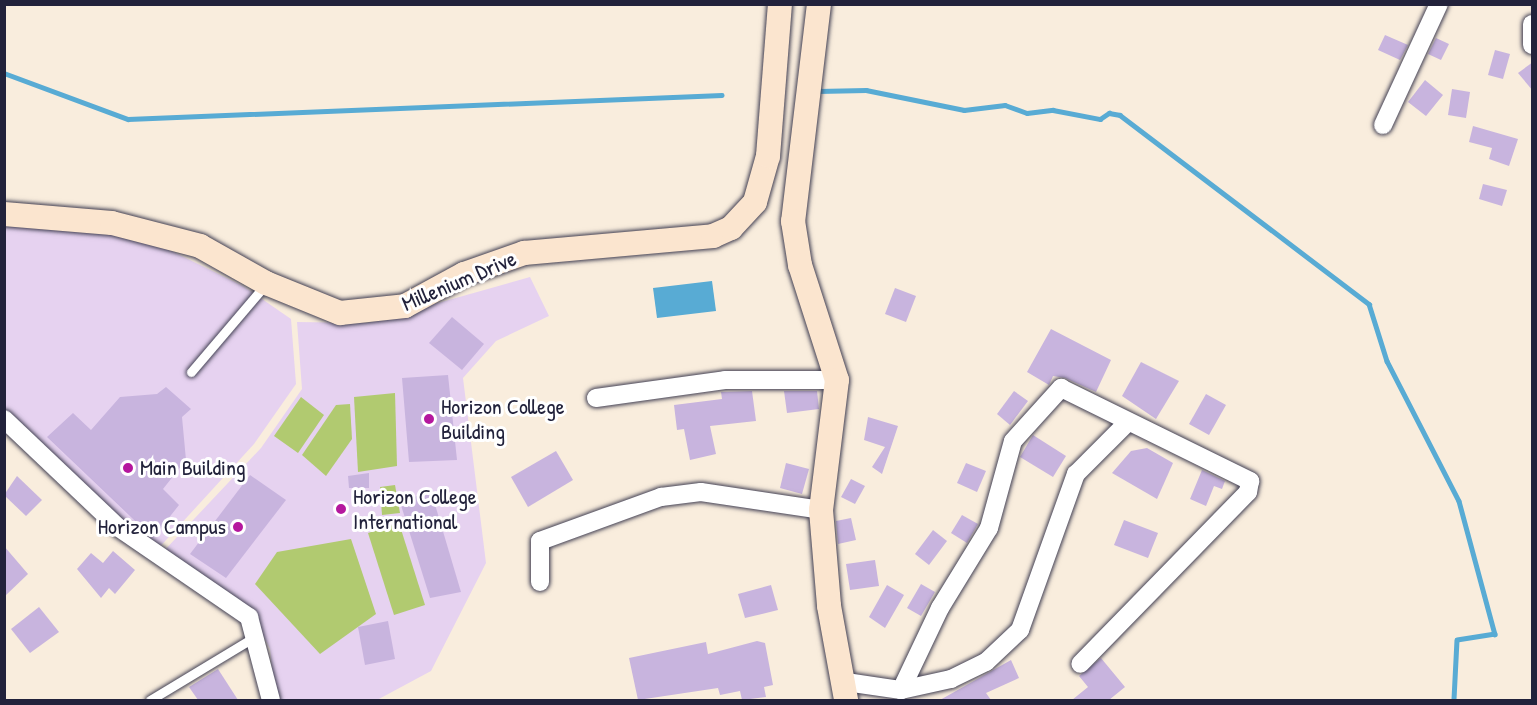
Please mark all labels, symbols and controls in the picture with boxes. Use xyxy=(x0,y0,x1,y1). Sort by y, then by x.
street label: Millenium Drive xyxy=(398,245,520,317)
place label: Horizon College Building xyxy=(441,393,565,445)
marker: Horizon College Building xyxy=(422,412,436,426)
place label: Main Building xyxy=(140,455,246,481)
marker: Main Building xyxy=(121,461,135,475)
place label: Horizon College International xyxy=(353,483,477,534)
marker: Horizon College International xyxy=(334,502,348,516)
place label: Horizon Campus xyxy=(98,514,226,540)
marker: Horizon Campus xyxy=(231,520,245,534)

